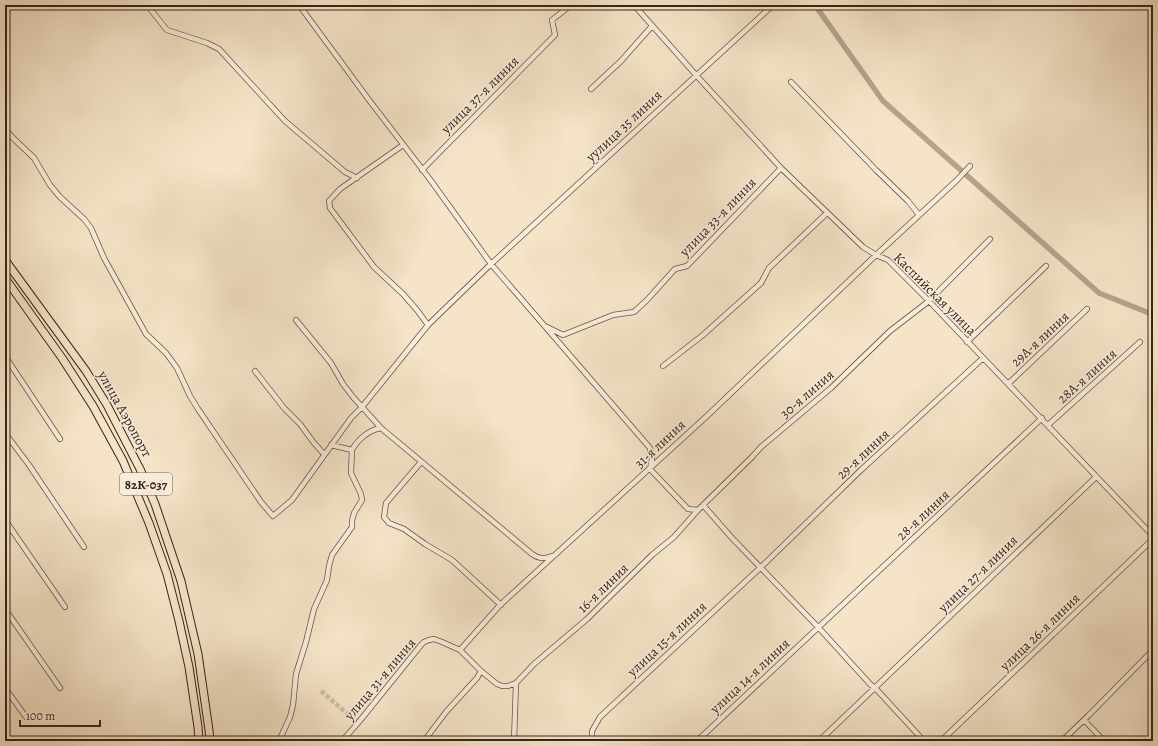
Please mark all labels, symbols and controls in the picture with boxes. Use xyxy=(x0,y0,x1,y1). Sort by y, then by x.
street label: улица 37-я линия xyxy=(436,52,523,139)
street label: уулица 35 линия xyxy=(581,86,666,167)
street label: улица 33-я линия xyxy=(675,173,761,261)
street label: Каспийская улица xyxy=(889,248,981,340)
street label: 29А-я линия xyxy=(1007,307,1073,371)
street label: 28А-я линия xyxy=(1053,344,1121,408)
street label: 30-я линия xyxy=(776,365,838,423)
street label: улица Аэропорт xyxy=(93,366,157,461)
street label: 31-я линия xyxy=(630,415,690,473)
street label: 29-я линия xyxy=(832,424,894,483)
road number: 82К-037 xyxy=(120,473,172,495)
street label: 28-я линия xyxy=(892,485,954,545)
street label: улица 27-я линия xyxy=(933,531,1022,618)
street label: 16-я линия xyxy=(573,559,633,617)
street label: улица 26-я линия xyxy=(995,589,1084,676)
street label: улица 15-я линия xyxy=(622,597,711,681)
street label: улица 31-я линия xyxy=(339,634,420,725)
street label: улица 14-я линия xyxy=(705,634,794,719)
scale bar xyxy=(20,702,100,728)
text: 100 m xyxy=(26,708,55,724)

